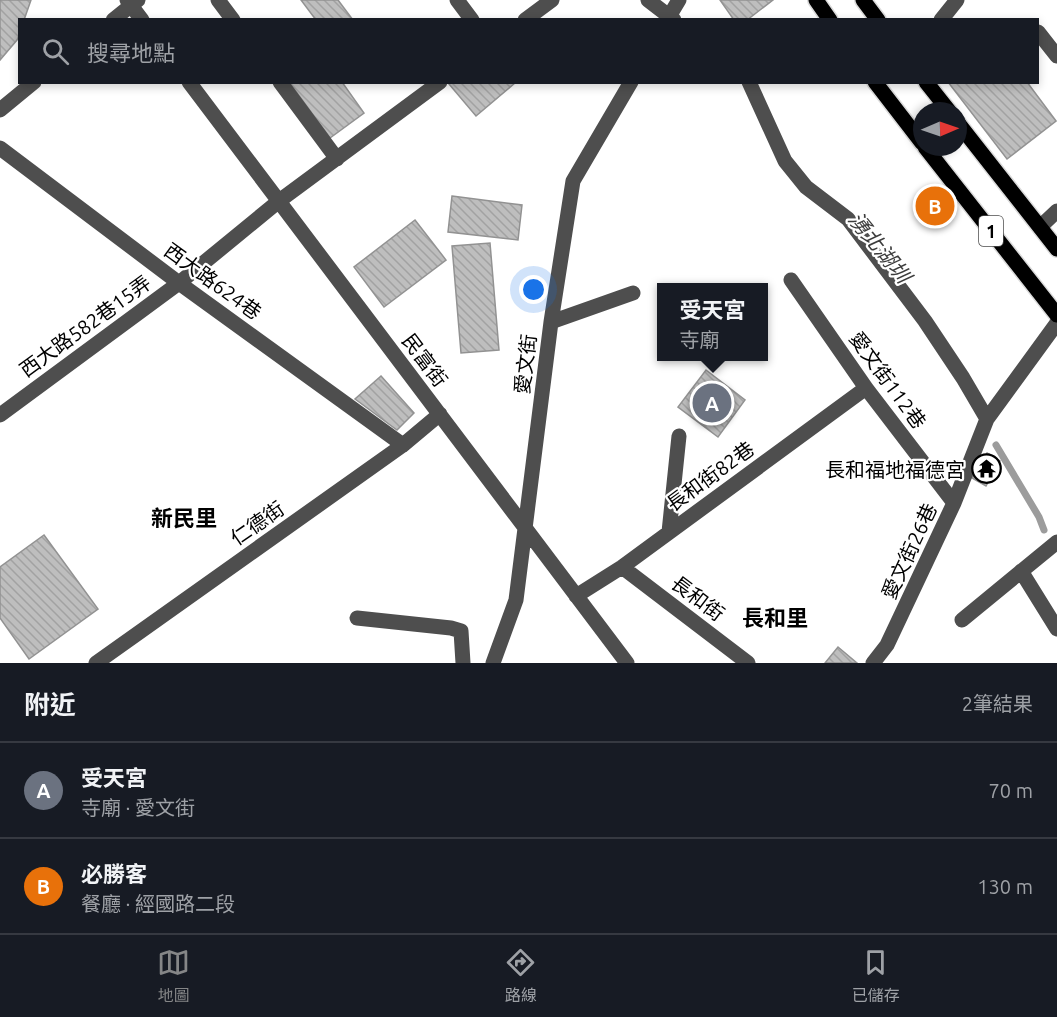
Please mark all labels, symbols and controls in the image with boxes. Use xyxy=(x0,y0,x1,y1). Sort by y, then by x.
search box xyxy=(18,18,1039,84)
icon: search xyxy=(39,35,72,68)
text: 搜尋地點 xyxy=(87,40,175,65)
north arrow xyxy=(913,102,967,156)
pin: B xyxy=(916,184,954,228)
water label: 湧北湖圳 xyxy=(844,207,918,290)
road number: 1 xyxy=(979,216,1003,246)
street label: 西大路624巷 xyxy=(160,238,266,324)
street label: 西大路582巷15弄 xyxy=(15,271,155,381)
your location xyxy=(519,275,548,304)
popup xyxy=(657,283,768,361)
text: 受天宮 xyxy=(679,297,746,322)
street label: 愛文街112巷 xyxy=(845,327,931,433)
text: 寺廟 xyxy=(679,328,719,351)
street label: 民富街 xyxy=(398,329,452,391)
street label: 愛文街 xyxy=(510,333,540,395)
pin: A xyxy=(692,380,732,426)
street label: 長和街82巷 xyxy=(662,437,758,515)
temple icon: 長和福地福德宮 xyxy=(970,453,1002,485)
place label: 長和福地福德宮 xyxy=(825,458,965,481)
street label: 仁德街 xyxy=(226,496,288,550)
street label: 愛文街26巷 xyxy=(877,500,941,602)
district label: 新民里 xyxy=(151,505,217,530)
street label: 長和街 xyxy=(667,571,729,625)
district label: 長和里 xyxy=(742,605,808,630)
text: 附近 xyxy=(24,690,76,719)
text: 2筆結果 xyxy=(962,692,1033,715)
text: 受天宮 xyxy=(81,765,147,790)
text: A xyxy=(36,779,51,802)
text: 70 m xyxy=(989,779,1033,802)
text: 寺廟 · 愛文街 xyxy=(81,796,195,819)
text: 必勝客 xyxy=(81,861,147,886)
text: B xyxy=(37,875,50,898)
text: 130 m xyxy=(977,875,1033,898)
text: 餐廳 · 經國路二段 xyxy=(81,892,235,915)
tab: 地圖 xyxy=(157,946,190,1006)
tab: 路線 xyxy=(504,946,537,1006)
tab: 已儲存 xyxy=(852,946,900,1006)

